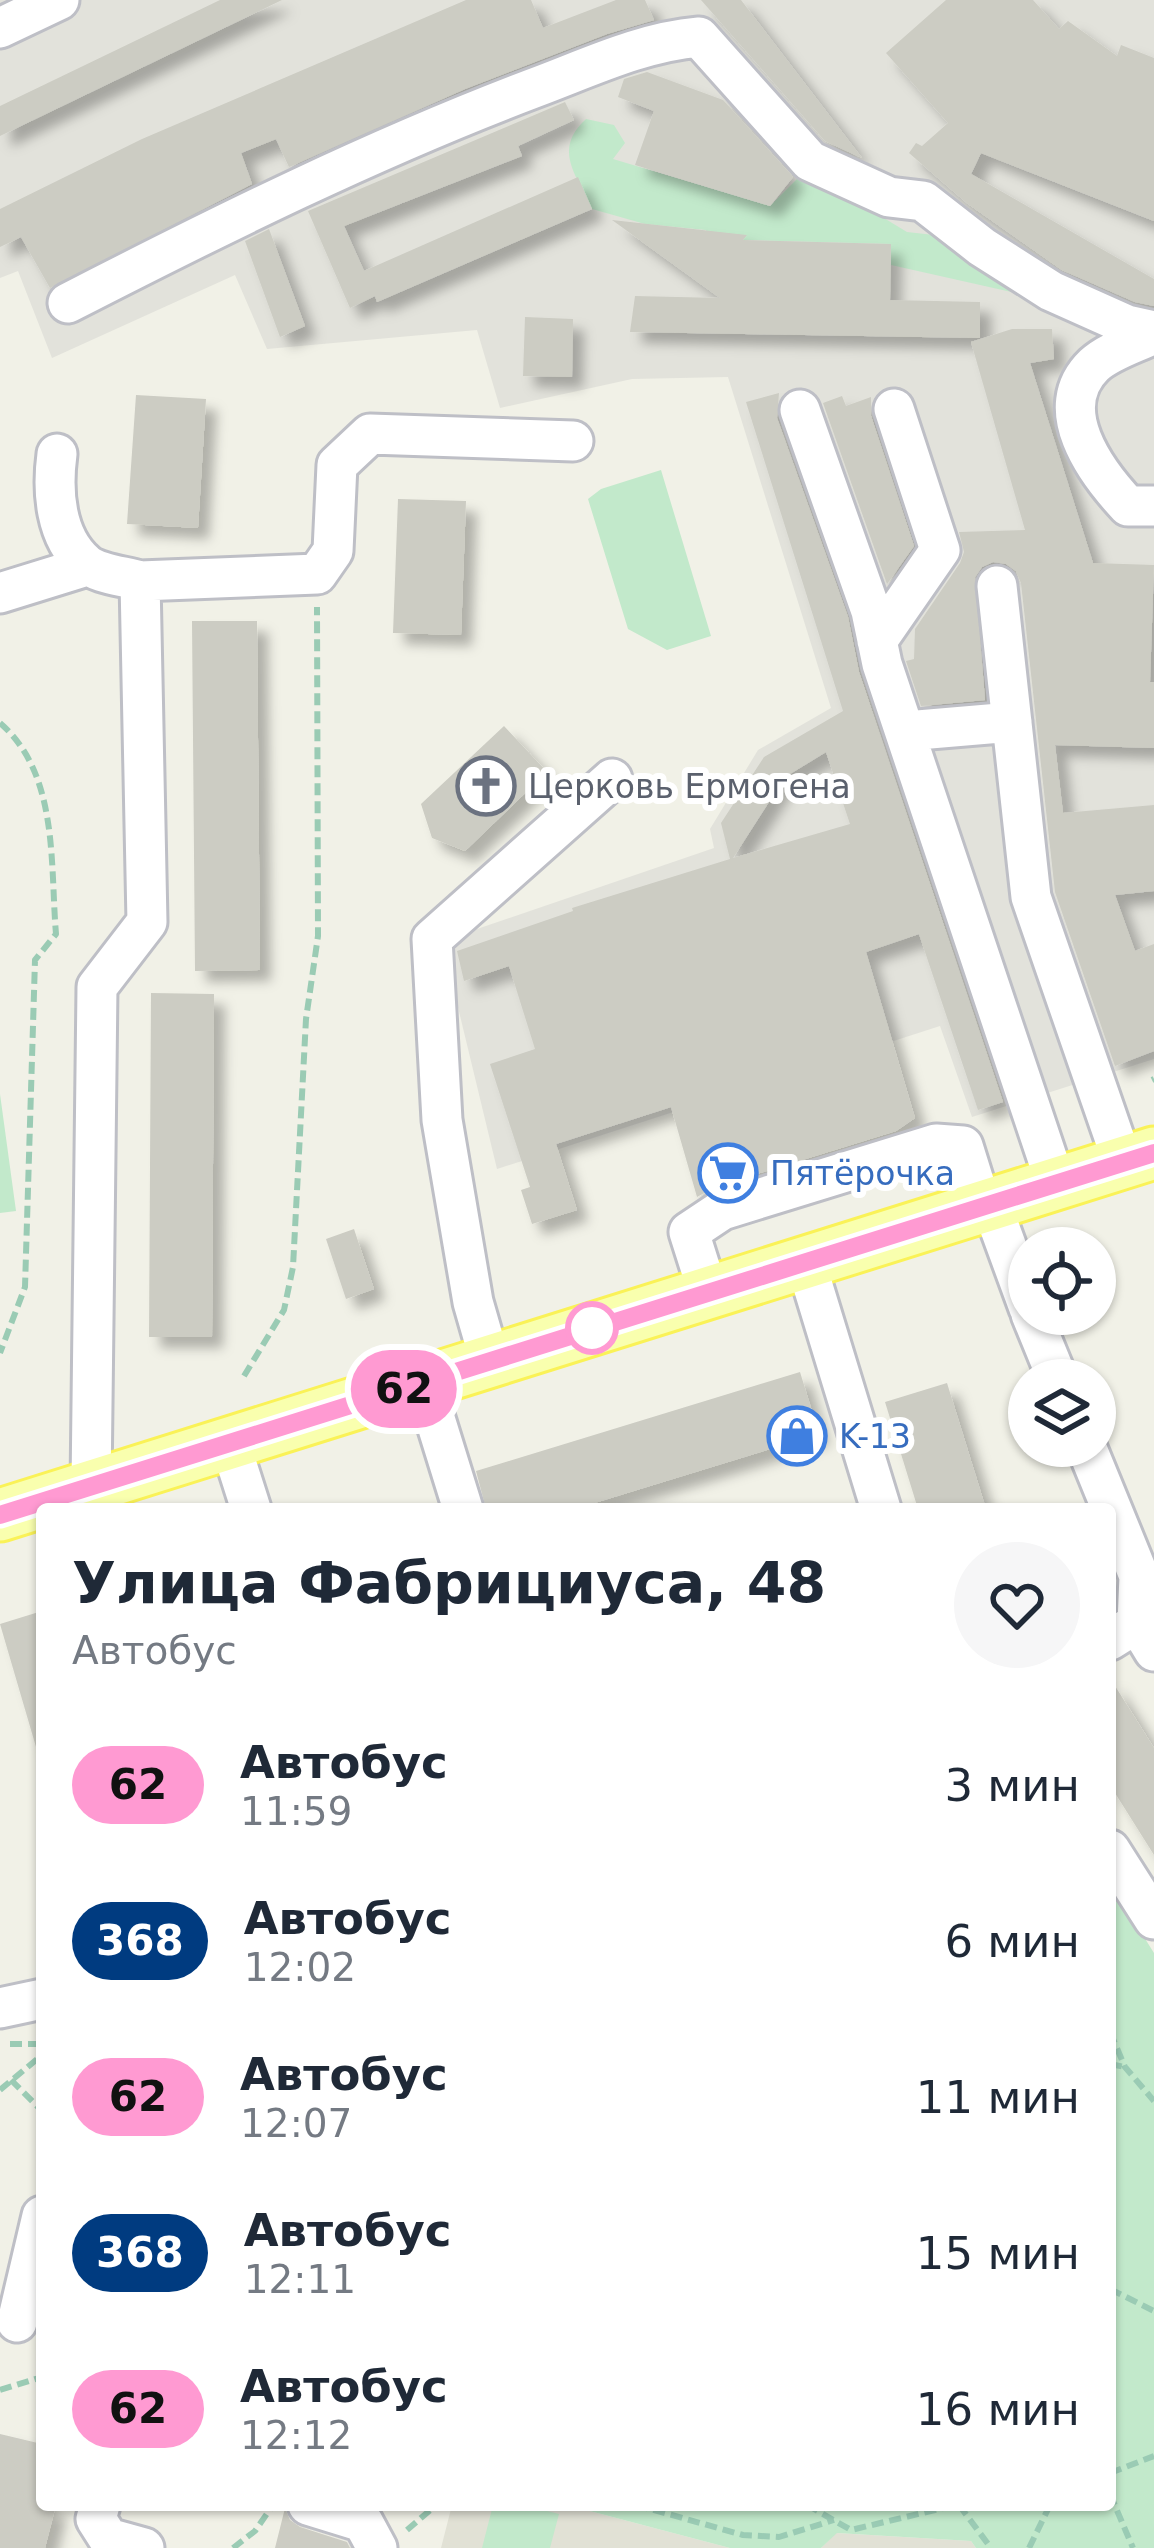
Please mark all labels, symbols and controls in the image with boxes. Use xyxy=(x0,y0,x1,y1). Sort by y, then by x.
church icon: Церковь Ермогена xyxy=(455,755,517,817)
place label: Церковь Ермогена xyxy=(528,767,851,806)
supermarket icon: Пятёрочка xyxy=(697,1142,759,1204)
place label: Пятёрочка xyxy=(770,1154,955,1193)
map controls xyxy=(1008,1227,1116,1467)
button: locate xyxy=(1008,1227,1116,1335)
unlabelled marker xyxy=(567,1303,617,1353)
line badge: 62 xyxy=(350,1350,458,1428)
button: layers xyxy=(1008,1359,1116,1467)
text: 62 xyxy=(375,1364,433,1413)
shop icon: K-13 xyxy=(766,1405,828,1467)
place label: K-13 xyxy=(839,1417,911,1456)
button: heart xyxy=(954,1542,1080,1668)
text: Улица Фабрициуса, 48 xyxy=(72,1550,826,1616)
text: Автобус xyxy=(72,1628,237,1673)
text: Автобус xyxy=(240,1736,448,1789)
text: 3 мин xyxy=(944,1759,1080,1812)
text: 62 xyxy=(109,1760,167,1809)
text: 11:59 xyxy=(240,1789,352,1834)
text: Автобус xyxy=(244,1892,451,1945)
text: 6 мин xyxy=(944,1915,1080,1968)
text: 368 xyxy=(96,1916,184,1965)
text: 12:02 xyxy=(244,1945,356,1990)
text: Автобус xyxy=(240,2048,448,2101)
text: 11 мин xyxy=(916,2071,1080,2124)
text: 62 xyxy=(109,2072,167,2121)
text: 12:07 xyxy=(240,2101,352,2146)
text: Автобус xyxy=(244,2204,451,2257)
text: 15 мин xyxy=(916,2227,1080,2280)
text: 368 xyxy=(96,2228,184,2277)
text: 12:11 xyxy=(244,2257,356,2302)
text: Автобус xyxy=(240,2360,448,2413)
text: 16 мин xyxy=(916,2383,1080,2436)
text: 62 xyxy=(109,2384,167,2433)
text: 12:12 xyxy=(240,2413,352,2458)

